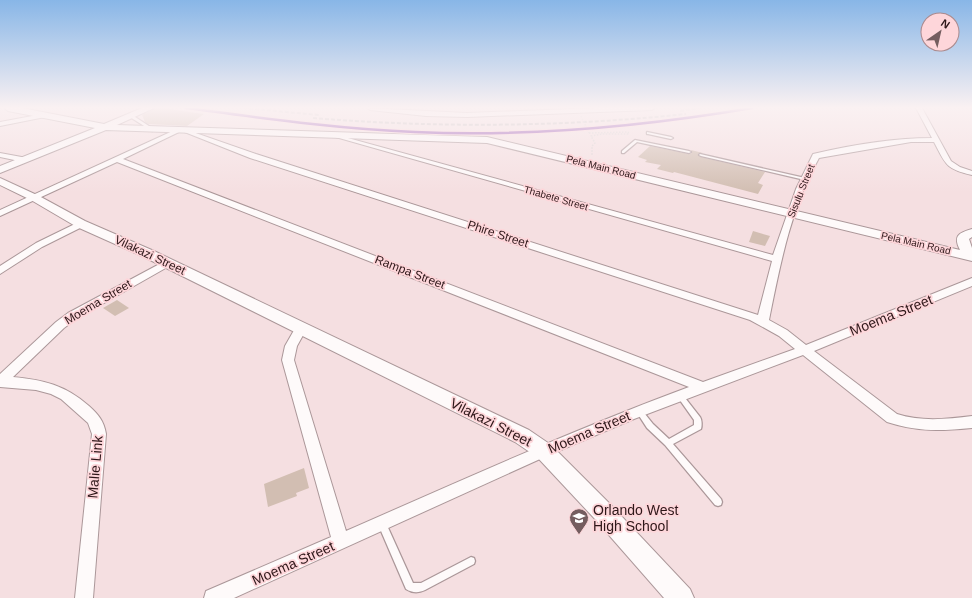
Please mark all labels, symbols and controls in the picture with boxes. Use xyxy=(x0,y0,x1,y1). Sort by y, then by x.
north arrow xyxy=(920,12,960,52)
text: N xyxy=(939,17,952,31)
street label: Pela Main Road xyxy=(565,153,637,181)
street label: Sisulu Street xyxy=(785,162,817,219)
street label: Thabete Street xyxy=(523,184,590,212)
street label: Phire Street xyxy=(466,218,531,251)
street label: Pela Main Road xyxy=(880,230,952,256)
street label: Vilakazi Street xyxy=(112,232,188,278)
street label: Rampa Street xyxy=(373,252,448,292)
street label: Moema Street xyxy=(62,276,134,327)
street label: Moema Street xyxy=(847,291,935,339)
street label: Vilakazi Street xyxy=(448,395,534,449)
street label: Moema Street xyxy=(545,407,633,457)
street label: Malie Link xyxy=(84,434,106,499)
place label: Orlando West High School xyxy=(593,502,678,534)
school or university icon: Orlando West High School xyxy=(568,507,590,535)
street label: Moema Street xyxy=(250,538,337,588)

